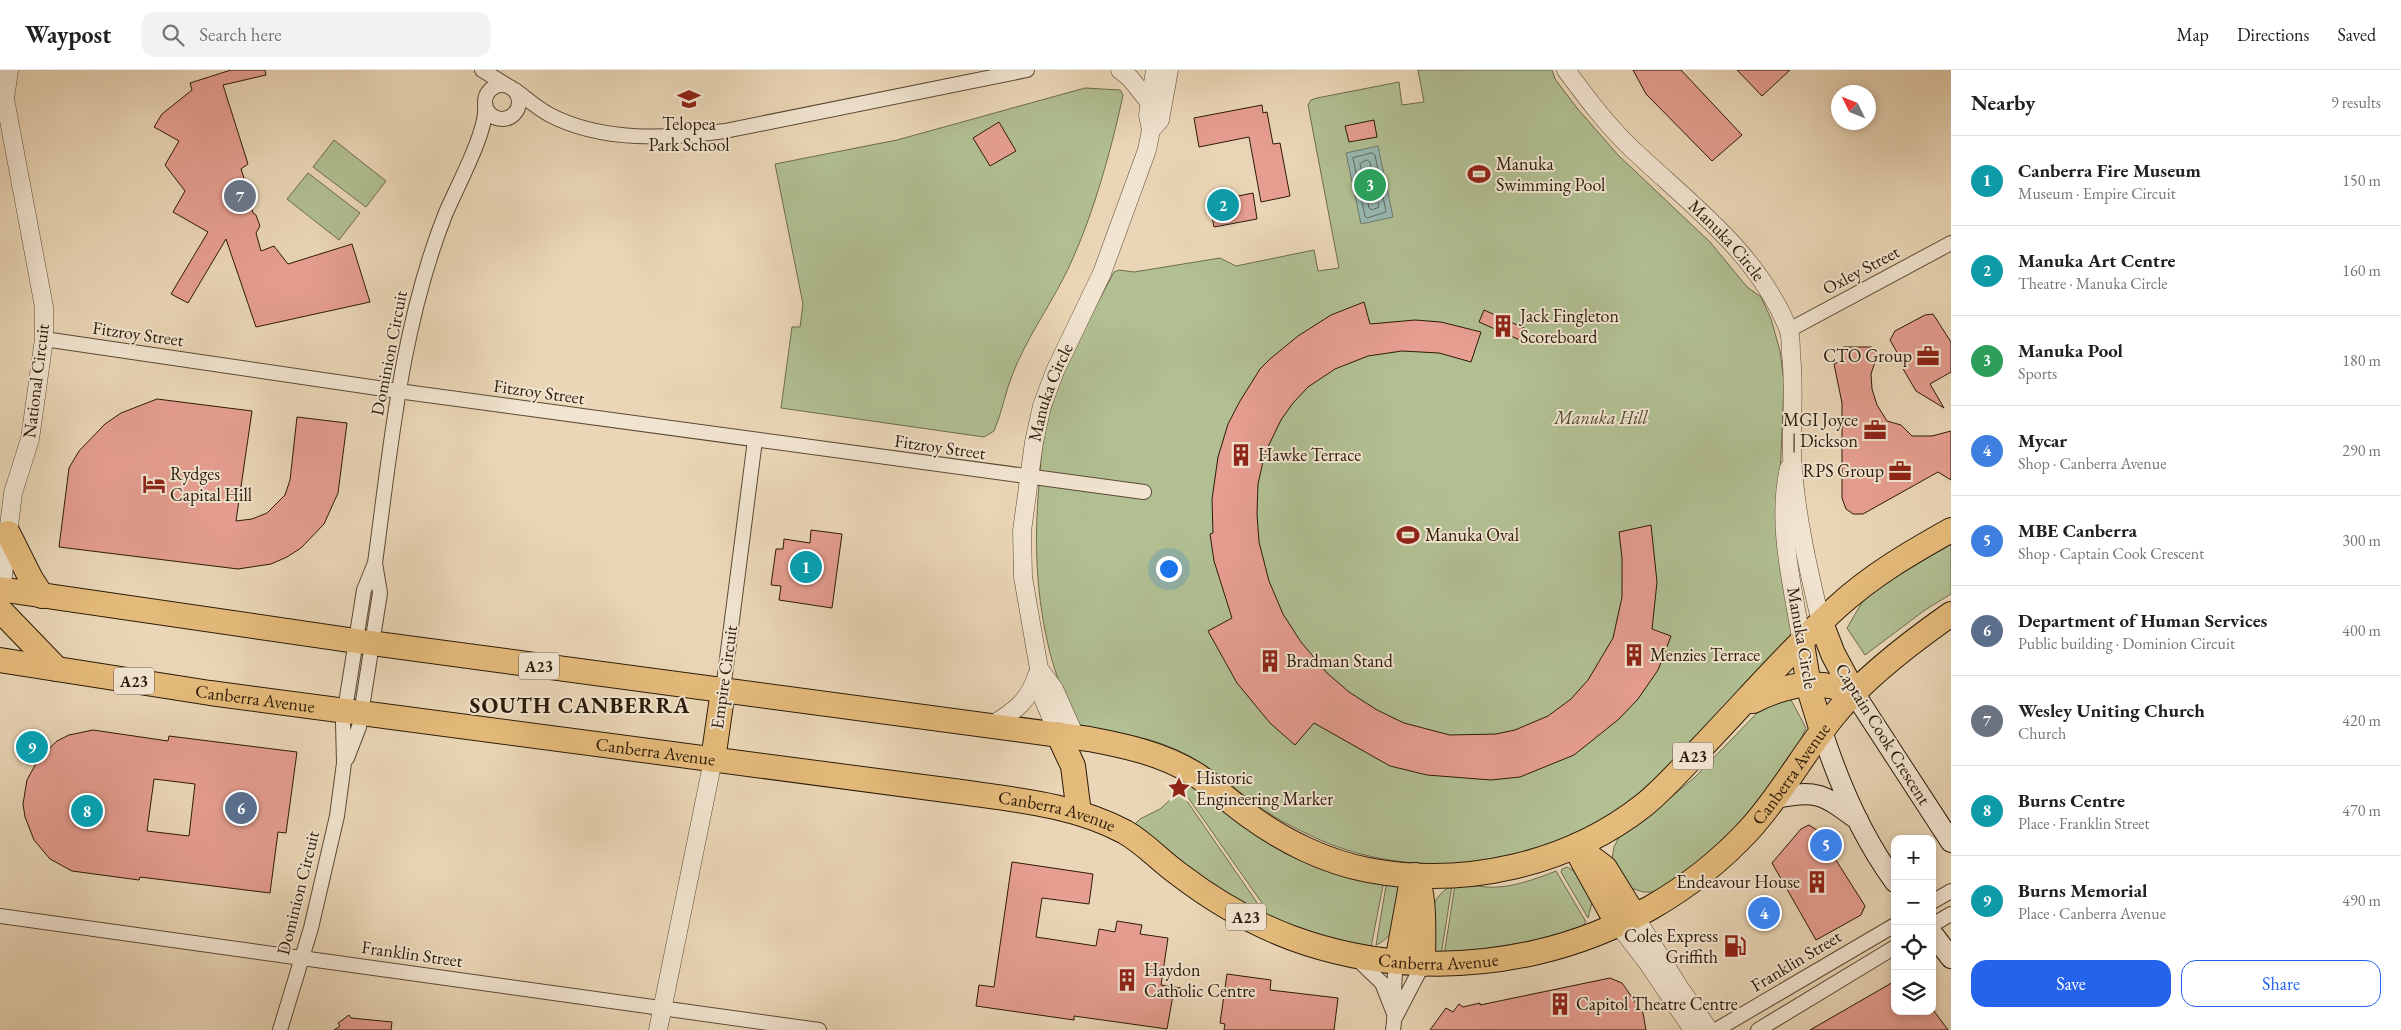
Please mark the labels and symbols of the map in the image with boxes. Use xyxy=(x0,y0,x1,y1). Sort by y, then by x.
north arrow xyxy=(1831,85,1876,130)
school or university icon: Telopea Park School xyxy=(676,86,702,112)
place label: Telopea Park School xyxy=(648,112,730,156)
place label: Manuka Swimming Pool xyxy=(1496,152,1605,196)
sports icon: Manuka Swimming Pool xyxy=(1466,161,1492,187)
pin: 3 xyxy=(1354,166,1386,204)
pin: 7 xyxy=(224,177,256,215)
pin: 2 xyxy=(1207,186,1239,224)
street label: Manuka Circle xyxy=(1684,194,1771,285)
street label: Oxley Street xyxy=(1818,240,1903,299)
street label: Dominion Circuit xyxy=(365,288,412,417)
place label: Jack Fingleton Scoreboard xyxy=(1518,304,1620,348)
building icon: Jack Fingleton Scoreboard xyxy=(1490,313,1516,339)
street label: Fitzroy Street xyxy=(91,316,185,351)
street label: National Circuit xyxy=(17,322,54,439)
street label: Manuka Circle xyxy=(1022,339,1078,444)
office icon: CTO Group xyxy=(1915,343,1941,369)
place label: CTO Group xyxy=(1823,344,1912,367)
street label: Fitzroy Street xyxy=(492,374,586,409)
park label: Manuka Hill xyxy=(1553,406,1649,429)
place label: MGI Joyce | Dickson xyxy=(1783,408,1858,453)
office icon: MGI Joyce | Dickson xyxy=(1862,417,1888,443)
street label: Fitzroy Street xyxy=(893,429,987,464)
building icon: Hawke Terrace xyxy=(1228,442,1254,468)
place label: Hawke Terrace xyxy=(1258,443,1361,466)
office icon: RPS Group xyxy=(1887,458,1913,484)
place label: RPS Group xyxy=(1802,459,1884,482)
place label: Rydges Capital Hill xyxy=(170,462,252,506)
hotel icon: Rydges Capital Hill xyxy=(141,471,167,497)
sports icon: Manuka Oval xyxy=(1395,522,1421,548)
place label: Manuka Oval xyxy=(1425,523,1519,546)
pin: 1 xyxy=(790,548,822,586)
your location xyxy=(1156,556,1182,582)
street label: Manuka Circle xyxy=(1782,585,1823,691)
street label: Empire Circuit xyxy=(705,623,742,730)
building icon: Menzies Terrace xyxy=(1621,642,1647,668)
place label: Menzies Terrace xyxy=(1650,643,1760,666)
building icon: Bradman Stand xyxy=(1257,648,1283,674)
place label: Bradman Stand xyxy=(1286,649,1394,672)
road number: A23 xyxy=(519,652,559,680)
street label: Captain Cook Crescent xyxy=(1831,659,1936,809)
road number: A23 xyxy=(114,668,154,694)
street label: Canberra Avenue xyxy=(194,679,316,718)
district label: SOUTH CANBERRA xyxy=(470,691,690,720)
street label: Canberra Avenue xyxy=(1746,718,1835,829)
pin: 9 xyxy=(16,728,48,766)
street label: Canberra Avenue xyxy=(594,732,717,771)
road number: A23 xyxy=(1673,742,1713,769)
place label: Historic Engineering Marker xyxy=(1196,766,1333,810)
place icon: Historic Engineering Marker xyxy=(1166,775,1192,801)
street label: Canberra Avenue xyxy=(997,785,1120,837)
pin: 6 xyxy=(225,789,257,827)
pin: 8 xyxy=(71,792,103,830)
pin: 5 xyxy=(1810,826,1842,864)
street label: Dominion Circuit xyxy=(271,828,324,957)
building icon: Endeavour House xyxy=(1804,869,1830,895)
place label: Endeavour House xyxy=(1676,870,1800,893)
pin: 4 xyxy=(1748,894,1780,932)
road number: A23 xyxy=(1226,904,1266,930)
place label: Coles Express Griffith xyxy=(1624,924,1718,968)
street label: Franklin Street xyxy=(1746,924,1846,997)
fuel station icon: Coles Express Griffith xyxy=(1722,933,1748,959)
street label: Franklin Street xyxy=(360,935,464,972)
street label: Canberra Avenue xyxy=(1377,948,1500,975)
place label: Haydon Catholic Centre xyxy=(1144,958,1255,1002)
building icon: Haydon Catholic Centre xyxy=(1114,967,1140,993)
building icon: Capitol Theatre Centre xyxy=(1547,991,1573,1017)
place label: Capitol Theatre Centre xyxy=(1576,992,1738,1015)

